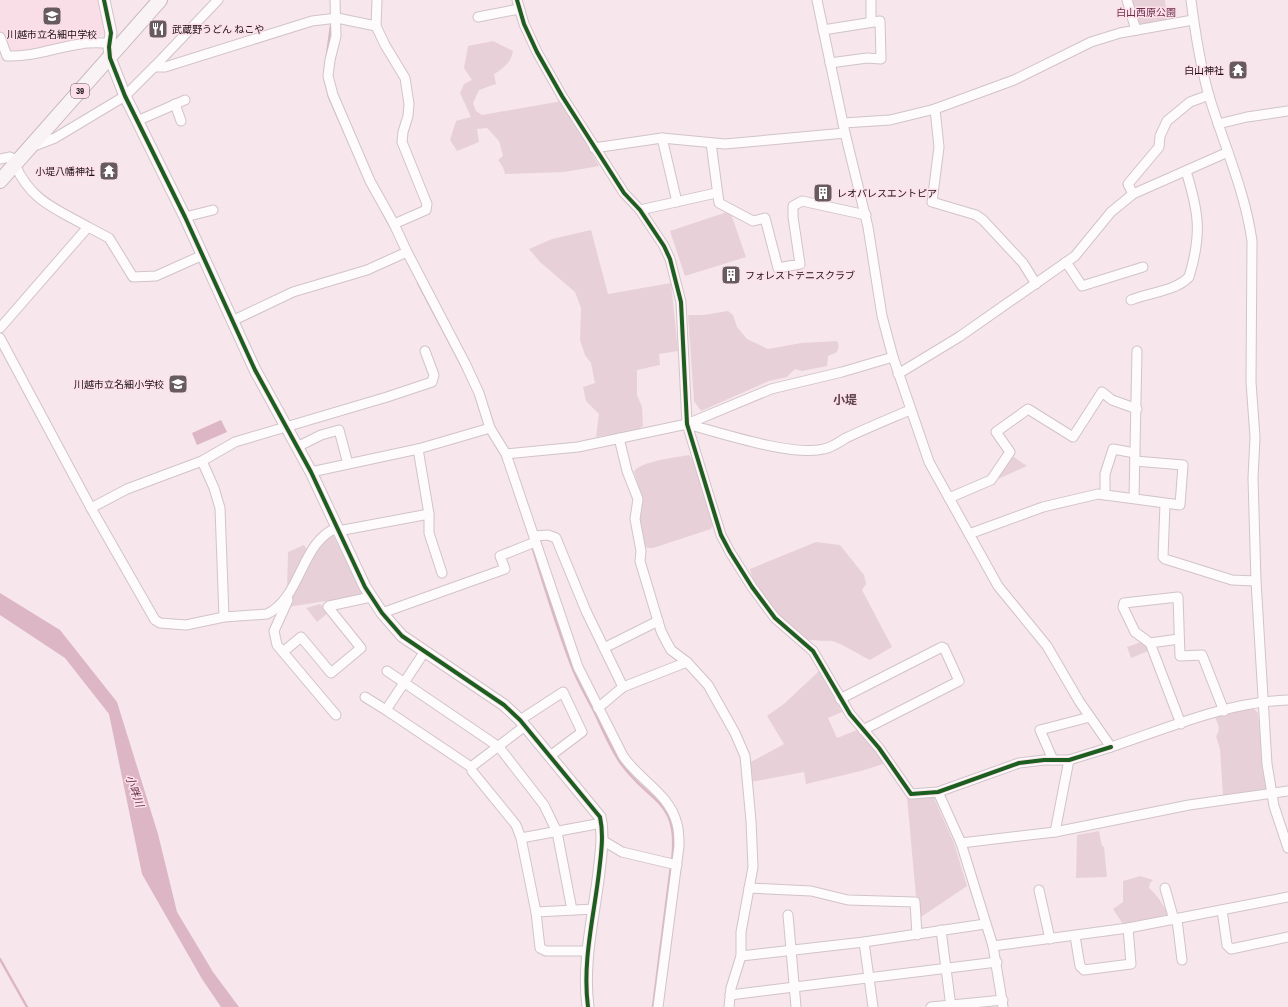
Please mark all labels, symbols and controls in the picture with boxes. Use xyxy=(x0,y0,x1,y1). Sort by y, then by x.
school or university icon: 川越市立名細中学校 xyxy=(41,5,63,27)
park label: 白山西原公園 xyxy=(1116,6,1176,19)
restaurant icon: 武蔵野うどん ねこや xyxy=(147,18,169,40)
place label: 武蔵野うどん ねこや xyxy=(172,23,264,36)
place label: 川越市立名細中学校 xyxy=(7,28,97,41)
temple icon: 白山神社 xyxy=(1227,59,1249,81)
place label: 白山神社 xyxy=(1184,64,1224,77)
road number: 39 xyxy=(71,84,89,98)
temple icon: 小堤八幡神社 xyxy=(98,160,120,182)
place label: 小堤八幡神社 xyxy=(35,165,95,178)
building icon: レオパレスエントピア xyxy=(812,182,834,204)
place label: レオパレスエントピア xyxy=(837,187,937,200)
building icon: フォレストテニスクラブ xyxy=(720,264,742,286)
place label: フォレストテニスクラブ xyxy=(745,269,855,282)
school or university icon: 川越市立名細小学校 xyxy=(167,373,189,395)
place label: 川越市立名細小学校 xyxy=(74,378,164,391)
district label: 小堤 xyxy=(833,392,857,408)
water label: 小畔川 xyxy=(123,773,148,810)

